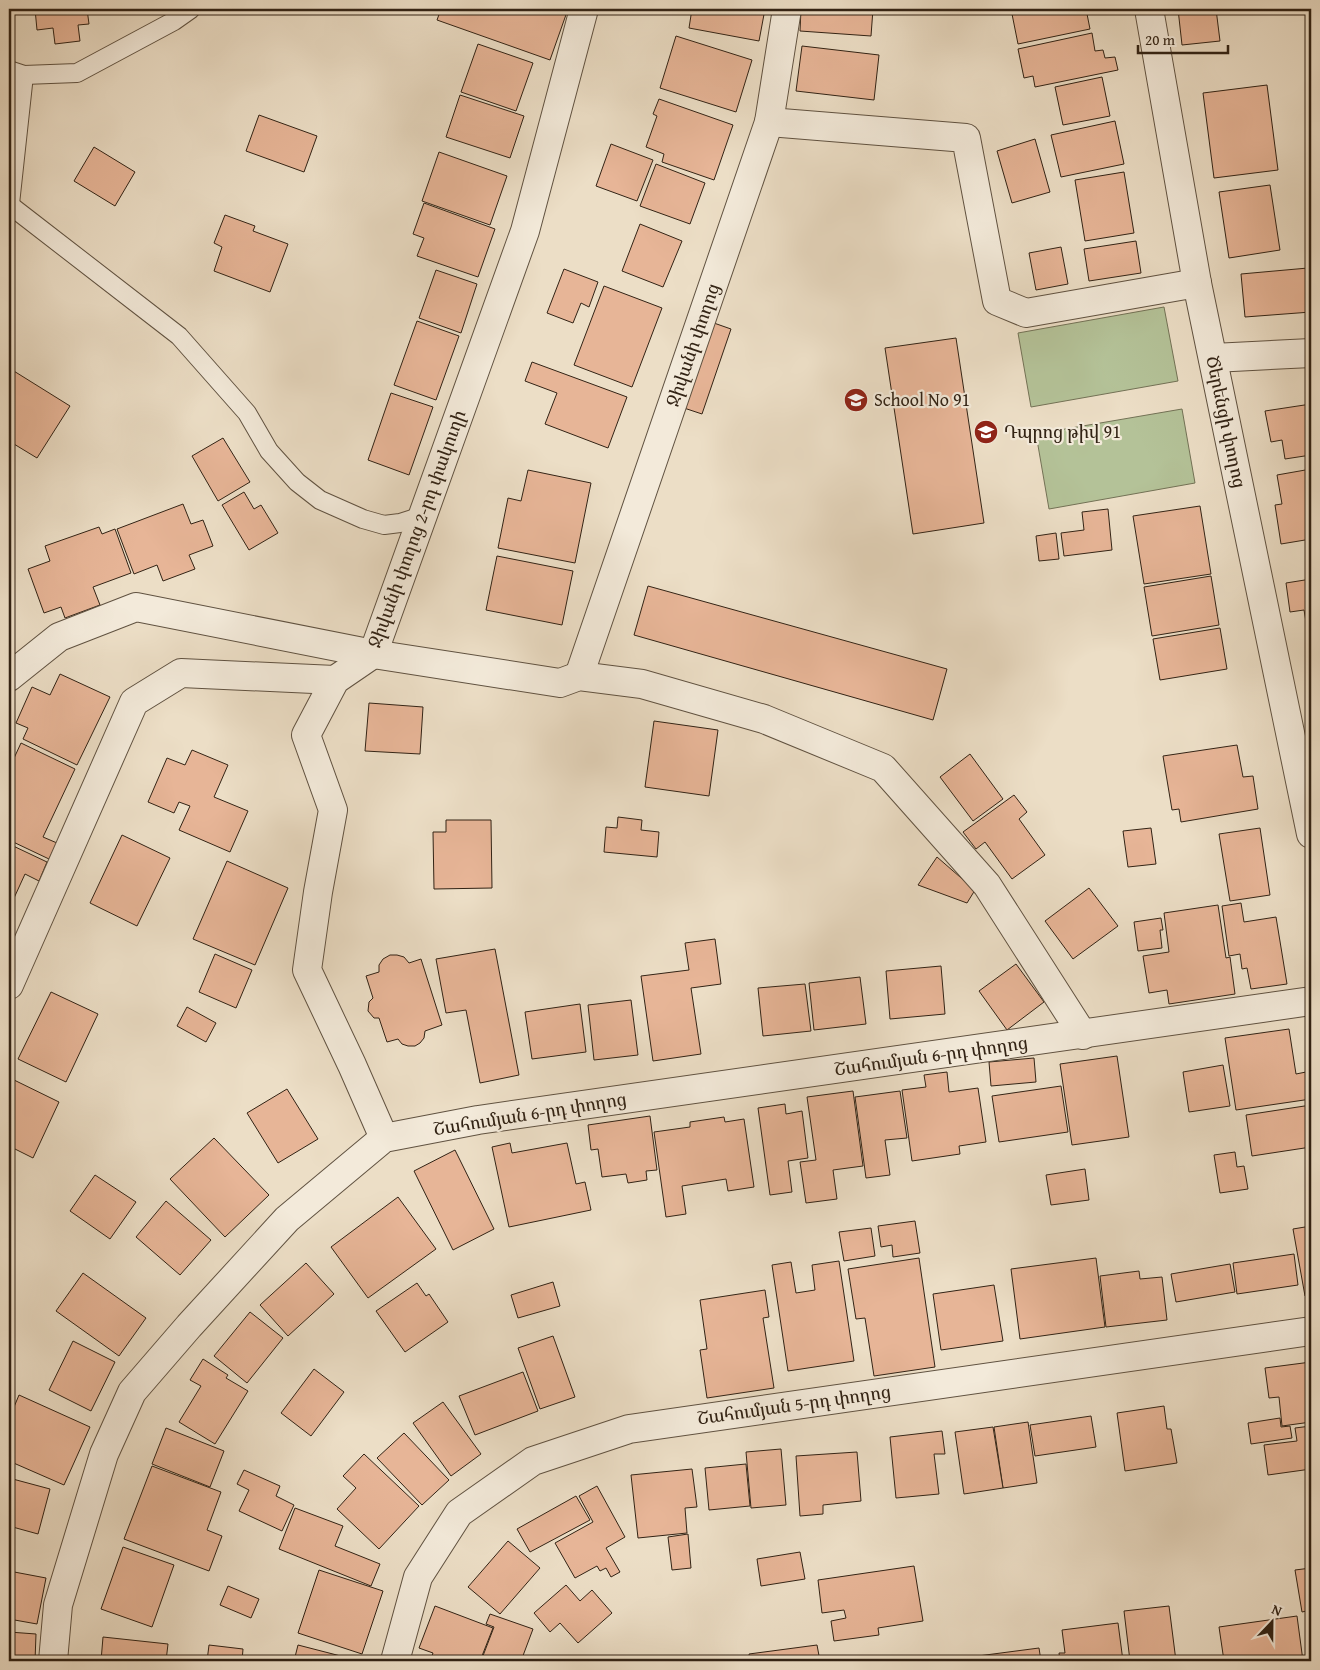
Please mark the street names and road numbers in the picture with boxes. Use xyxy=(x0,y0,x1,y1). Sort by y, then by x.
street label: Ջիվանի փողոց xyxy=(659,279,726,410)
street label: Ծերենցի փողոց xyxy=(1199,353,1254,490)
street label: Ջիվանի փողոց 2-րդ փակուղի xyxy=(361,406,472,652)
street label: Շահումյան 6-րդ փողոց xyxy=(832,1029,1029,1082)
street label: Շահումյան 6-րդ փողոց xyxy=(431,1085,628,1142)
street label: Շահումյան 5-րդ փողոց xyxy=(695,1378,892,1431)

